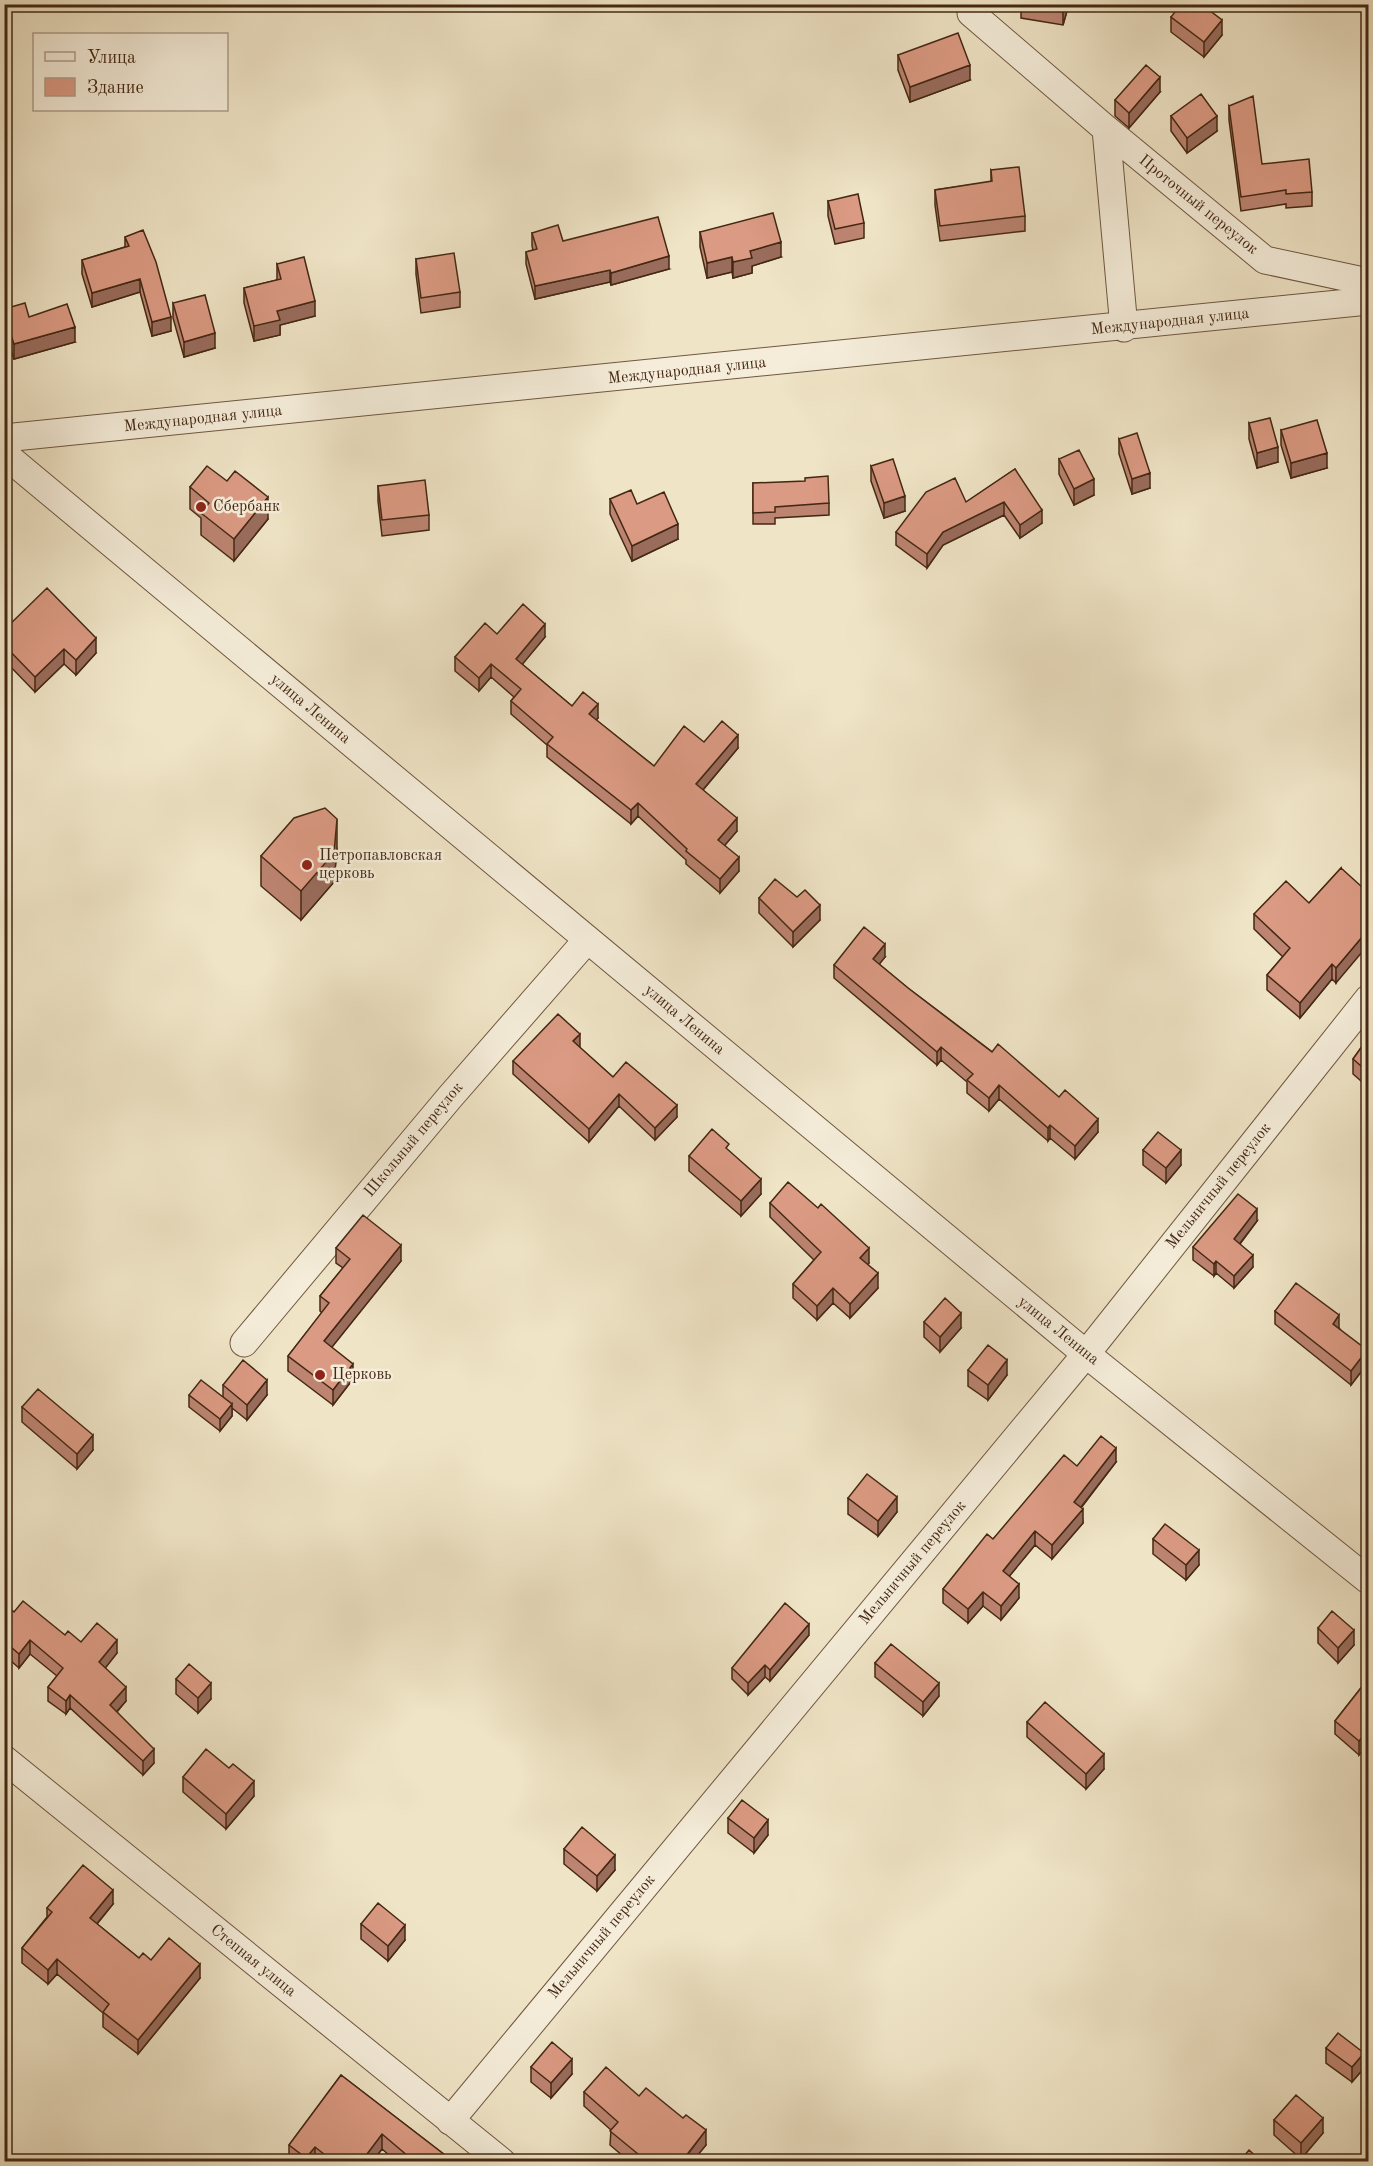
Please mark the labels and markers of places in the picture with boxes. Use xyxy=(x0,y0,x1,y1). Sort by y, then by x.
place label: Сбербанк xyxy=(213,499,280,515)
marker: Сбербанк xyxy=(194,500,208,514)
place label: Петропавловская церковь xyxy=(319,848,442,882)
marker: Петропавловская церковь xyxy=(300,858,314,872)
place label: Церковь xyxy=(332,1367,392,1383)
marker: Церковь xyxy=(313,1368,327,1382)

